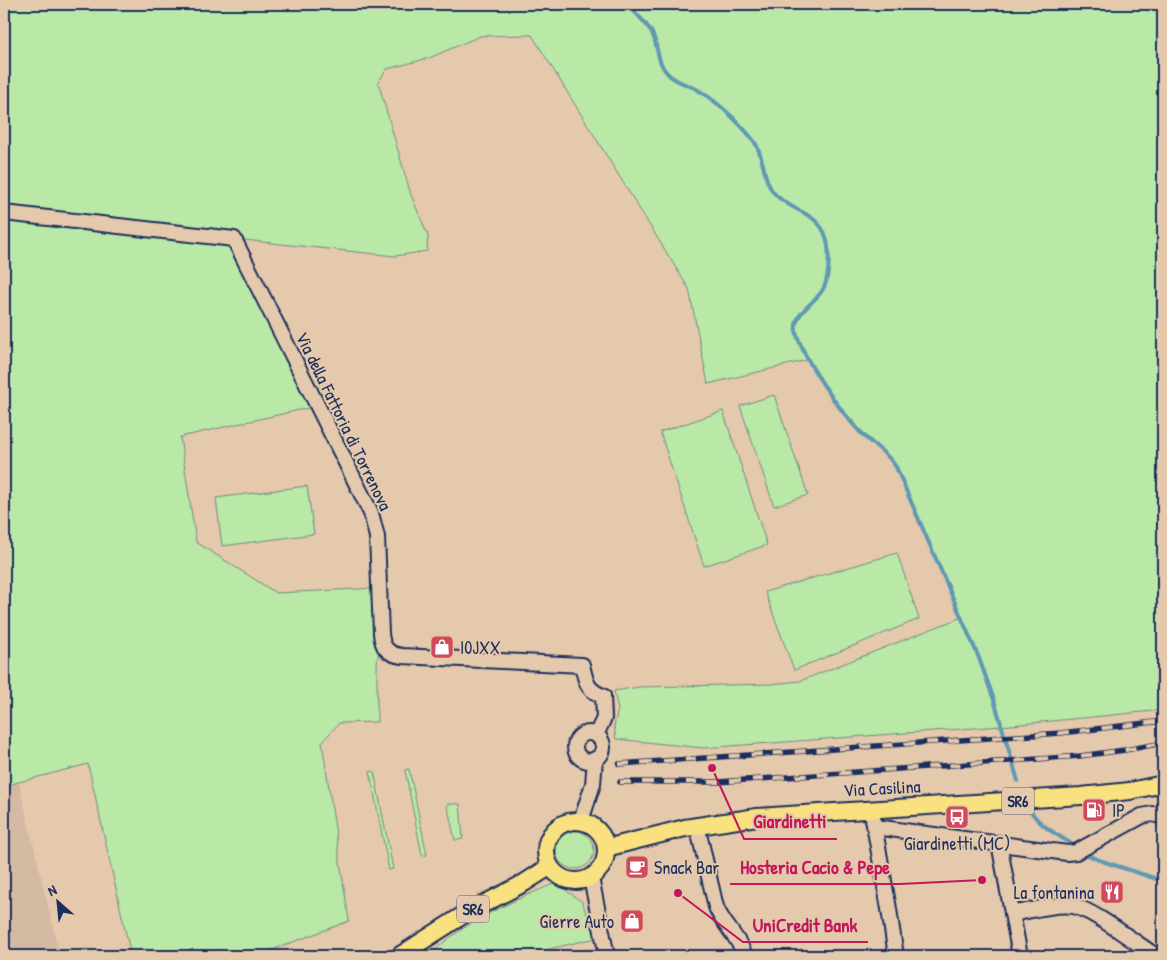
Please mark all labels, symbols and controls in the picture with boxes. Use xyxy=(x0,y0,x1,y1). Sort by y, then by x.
street label: Via della Fattoria di Torrenova xyxy=(290,328,398,514)
shop icon: I0JXX xyxy=(429,634,455,660)
place label: I0JXX xyxy=(460,635,501,660)
street label: Via Casilina xyxy=(843,773,921,803)
road number: SR6 xyxy=(1002,788,1034,814)
fuel station icon: IP xyxy=(1081,797,1107,823)
place label: IP xyxy=(1112,798,1125,823)
bus stop icon: Giardinetti (MC) xyxy=(944,804,970,830)
callout: Giardinetti xyxy=(744,805,837,839)
text: Giardinetti xyxy=(753,808,827,834)
place label: Giardinetti (MC) xyxy=(904,831,1010,856)
callout: Hosteria Cacio & Pepe xyxy=(730,850,900,884)
cafe icon: Snack Bar xyxy=(624,854,650,880)
text: Hosteria Cacio & Pepe xyxy=(740,854,890,881)
place label: Snack Bar xyxy=(654,855,719,880)
north arrow xyxy=(32,878,82,928)
restaurant icon: La fontanina xyxy=(1099,879,1125,905)
text: N xyxy=(44,880,60,900)
place label: La fontanina xyxy=(1014,880,1094,905)
road number: SR6 xyxy=(457,896,489,922)
shop icon: Gierre Auto xyxy=(619,908,645,934)
callout: UniCredit Bank xyxy=(743,908,868,942)
place label: Gierre Auto xyxy=(540,909,614,934)
text: UniCredit Bank xyxy=(753,912,857,938)

